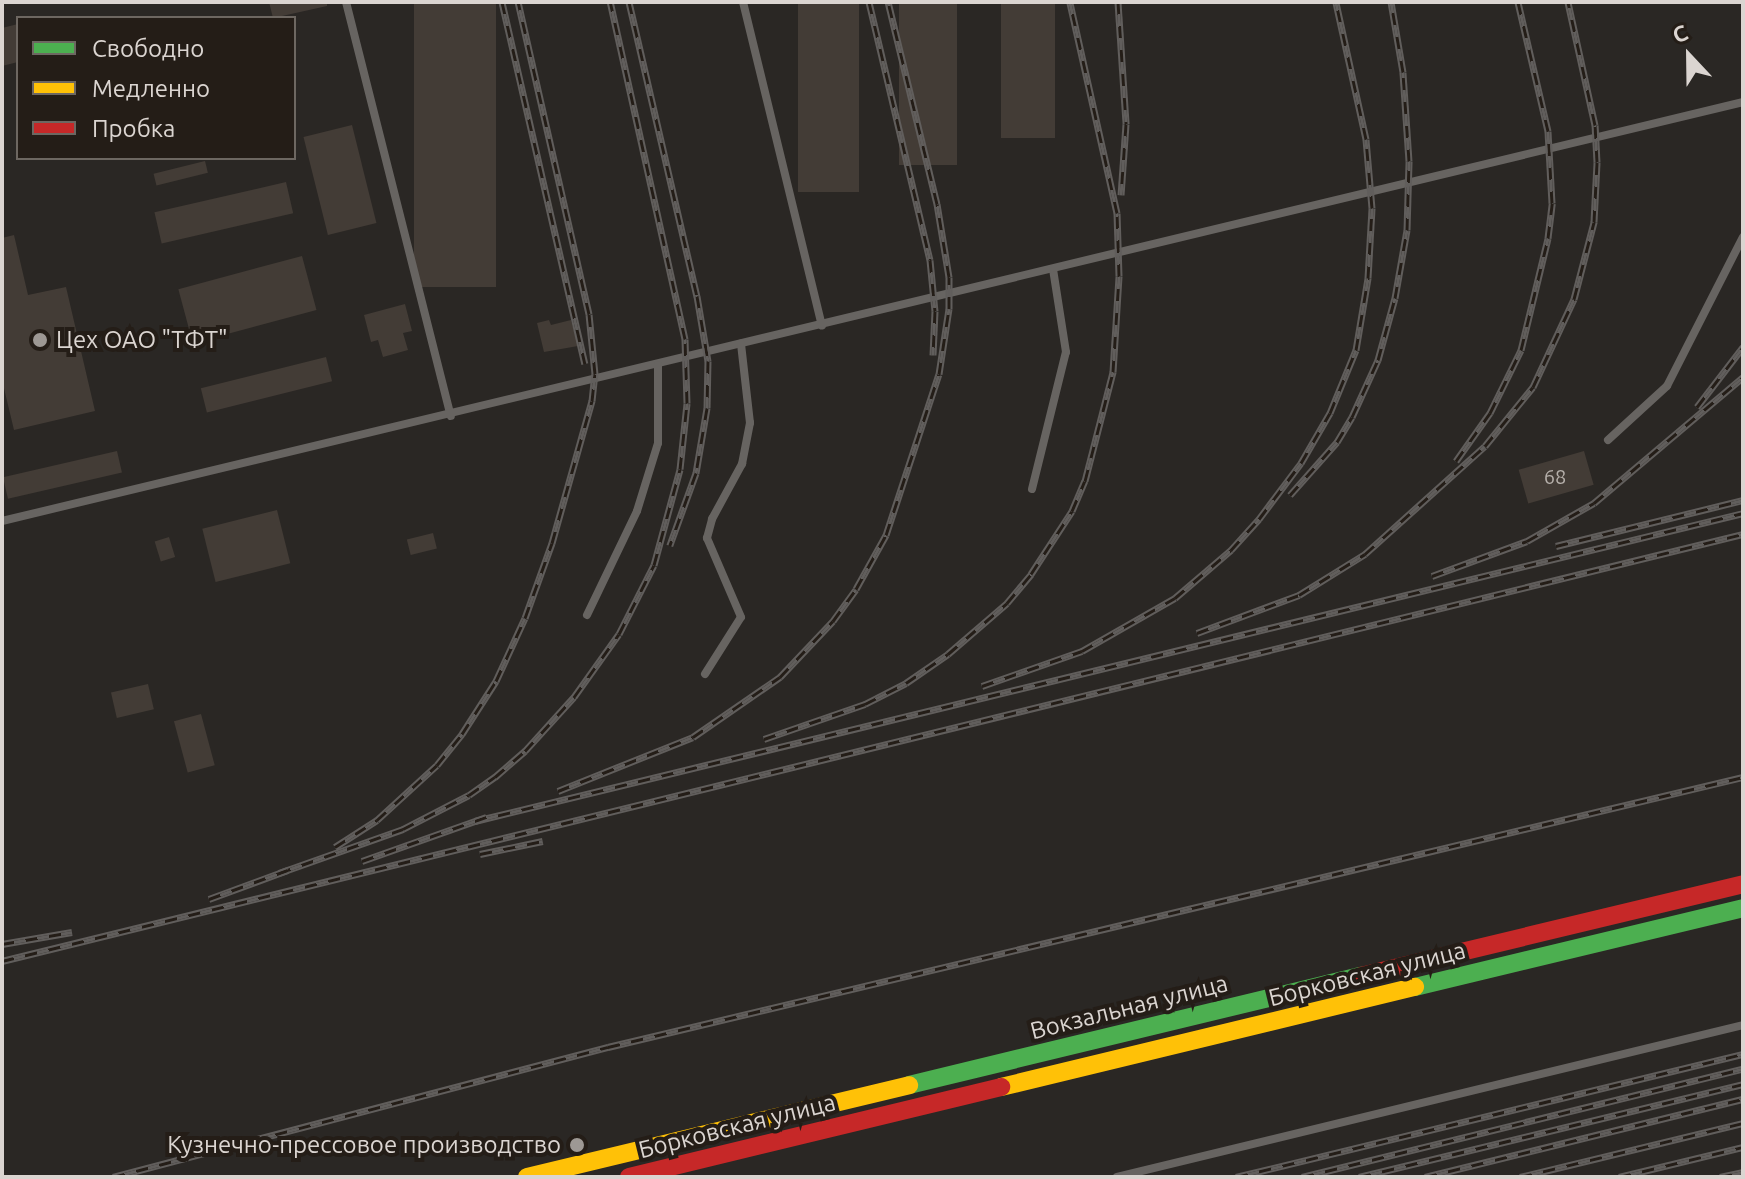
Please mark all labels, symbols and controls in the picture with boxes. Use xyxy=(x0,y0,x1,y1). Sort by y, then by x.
legend xyxy=(16,16,296,160)
north arrow xyxy=(1649,16,1729,96)
text: С xyxy=(1669,19,1691,48)
text: Свободно xyxy=(92,35,204,62)
text: Медленно xyxy=(92,75,210,102)
text: Пробка xyxy=(92,115,175,142)
place label: Цех ОАО "ТФТ" xyxy=(56,326,228,354)
marker: Цех ОАО "ТФТ" xyxy=(31,331,49,349)
house number: 68 xyxy=(1544,464,1566,488)
street label: Борковская улица xyxy=(1266,936,1468,1012)
street label: Вокзальная улица xyxy=(1027,969,1231,1045)
street label: Борковская улица xyxy=(636,1088,838,1164)
place label: Кузнечно-прессовое производство xyxy=(167,1131,561,1159)
marker: Кузнечно-прессовое производство xyxy=(568,1136,586,1154)

